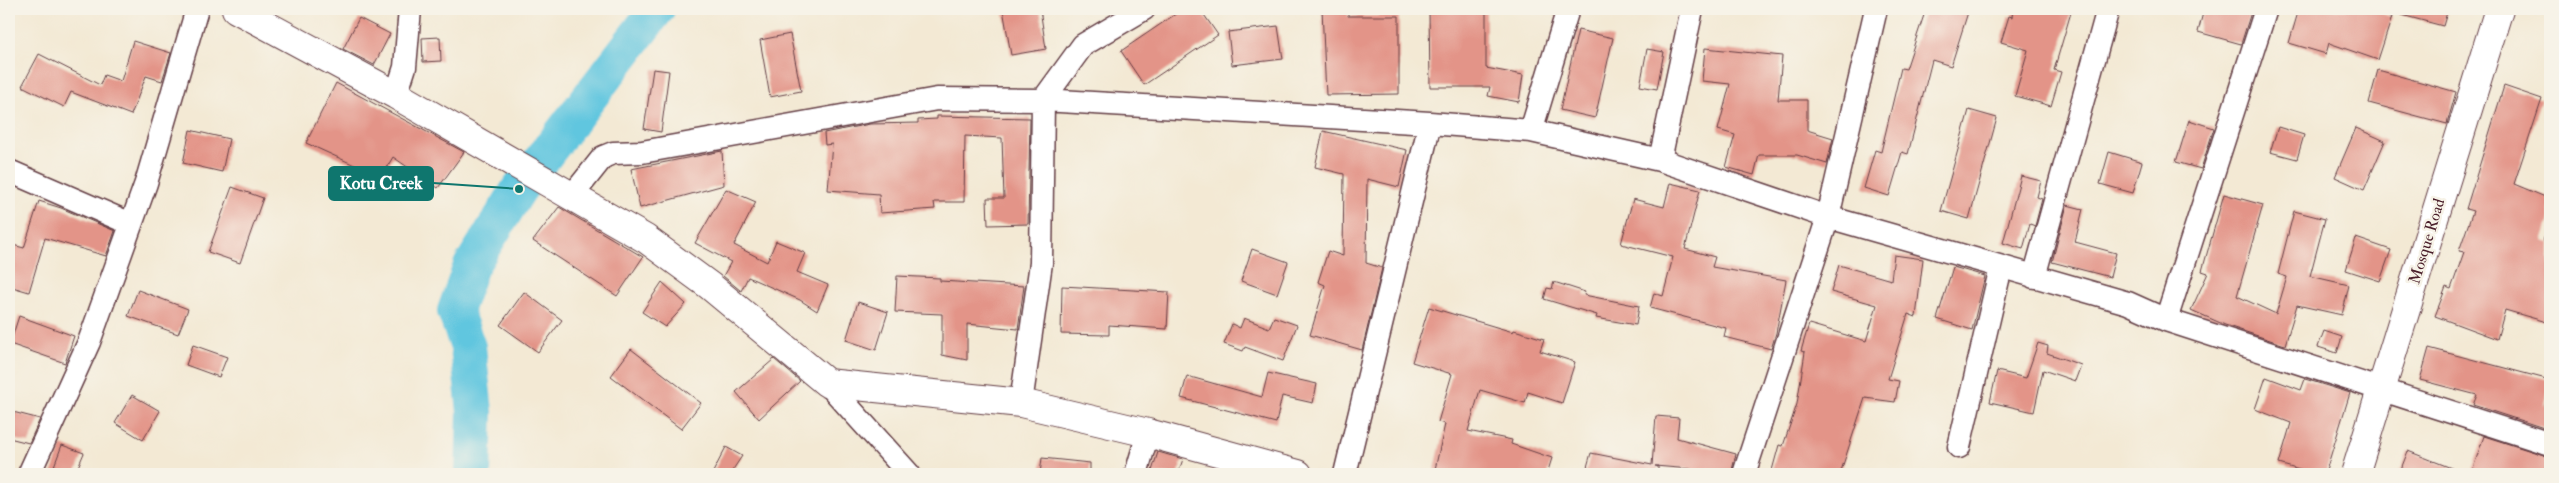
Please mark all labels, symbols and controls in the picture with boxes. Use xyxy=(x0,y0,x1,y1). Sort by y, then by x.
callout: Kotu Creek xyxy=(329,167,433,200)
text: Kotu Creek xyxy=(339,172,423,195)
street label: Mosque Road xyxy=(2404,196,2449,287)

